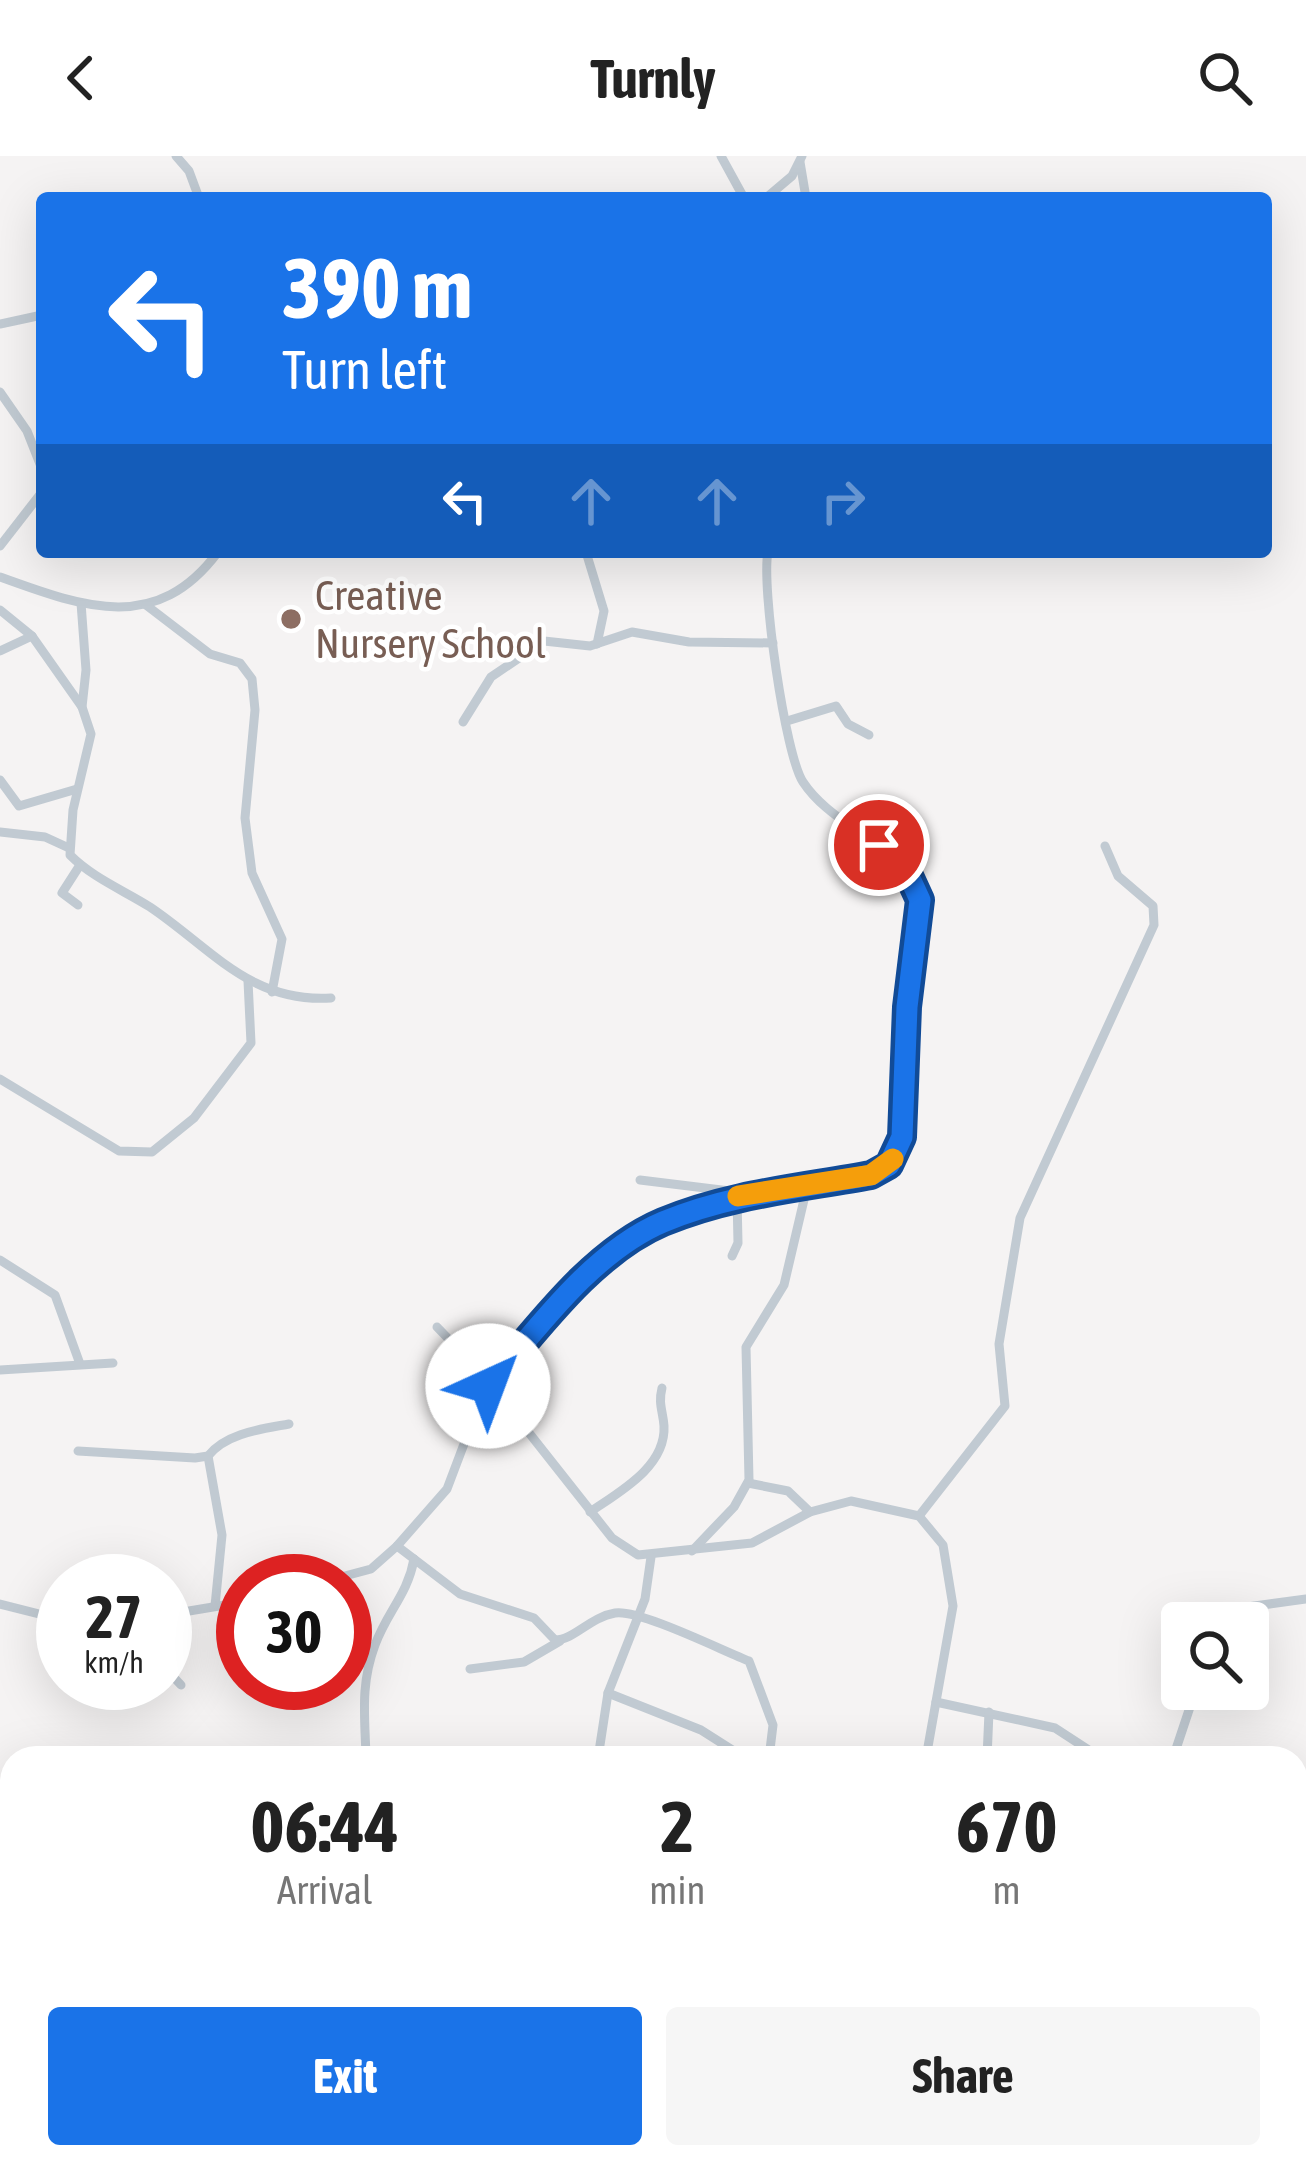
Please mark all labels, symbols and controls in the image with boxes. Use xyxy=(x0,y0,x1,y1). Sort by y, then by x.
icon: back xyxy=(48,45,114,111)
icon: search xyxy=(1192,45,1258,111)
text: Turnly xyxy=(590,48,716,109)
icon: left xyxy=(84,240,240,396)
text: 390 m xyxy=(282,240,472,336)
text: Turn left xyxy=(282,339,447,400)
icon: left xyxy=(432,468,498,534)
icon: ahead xyxy=(558,468,624,534)
icon: ahead xyxy=(684,468,750,534)
icon: right xyxy=(810,468,876,534)
place label: Creative Nursery School xyxy=(315,571,546,667)
marker: Creative Nursery School xyxy=(278,606,304,632)
pin xyxy=(828,794,930,896)
icon: arrive xyxy=(846,812,912,878)
position arrow xyxy=(425,1323,551,1449)
speed limit sign: 30 xyxy=(216,1554,372,1710)
text: 27 xyxy=(86,1582,142,1651)
map controls xyxy=(1161,1602,1269,1710)
button: search xyxy=(1161,1602,1269,1710)
text: km/h xyxy=(84,1645,144,1679)
text: 06:44 xyxy=(251,1785,399,1867)
text: 2 xyxy=(660,1785,694,1867)
text: 670 xyxy=(956,1785,1057,1867)
text: Arrival xyxy=(277,1868,372,1912)
text: min xyxy=(649,1868,705,1912)
text: m xyxy=(993,1868,1021,1912)
button: Exit xyxy=(48,2007,642,2145)
button: Share xyxy=(666,2007,1260,2145)

